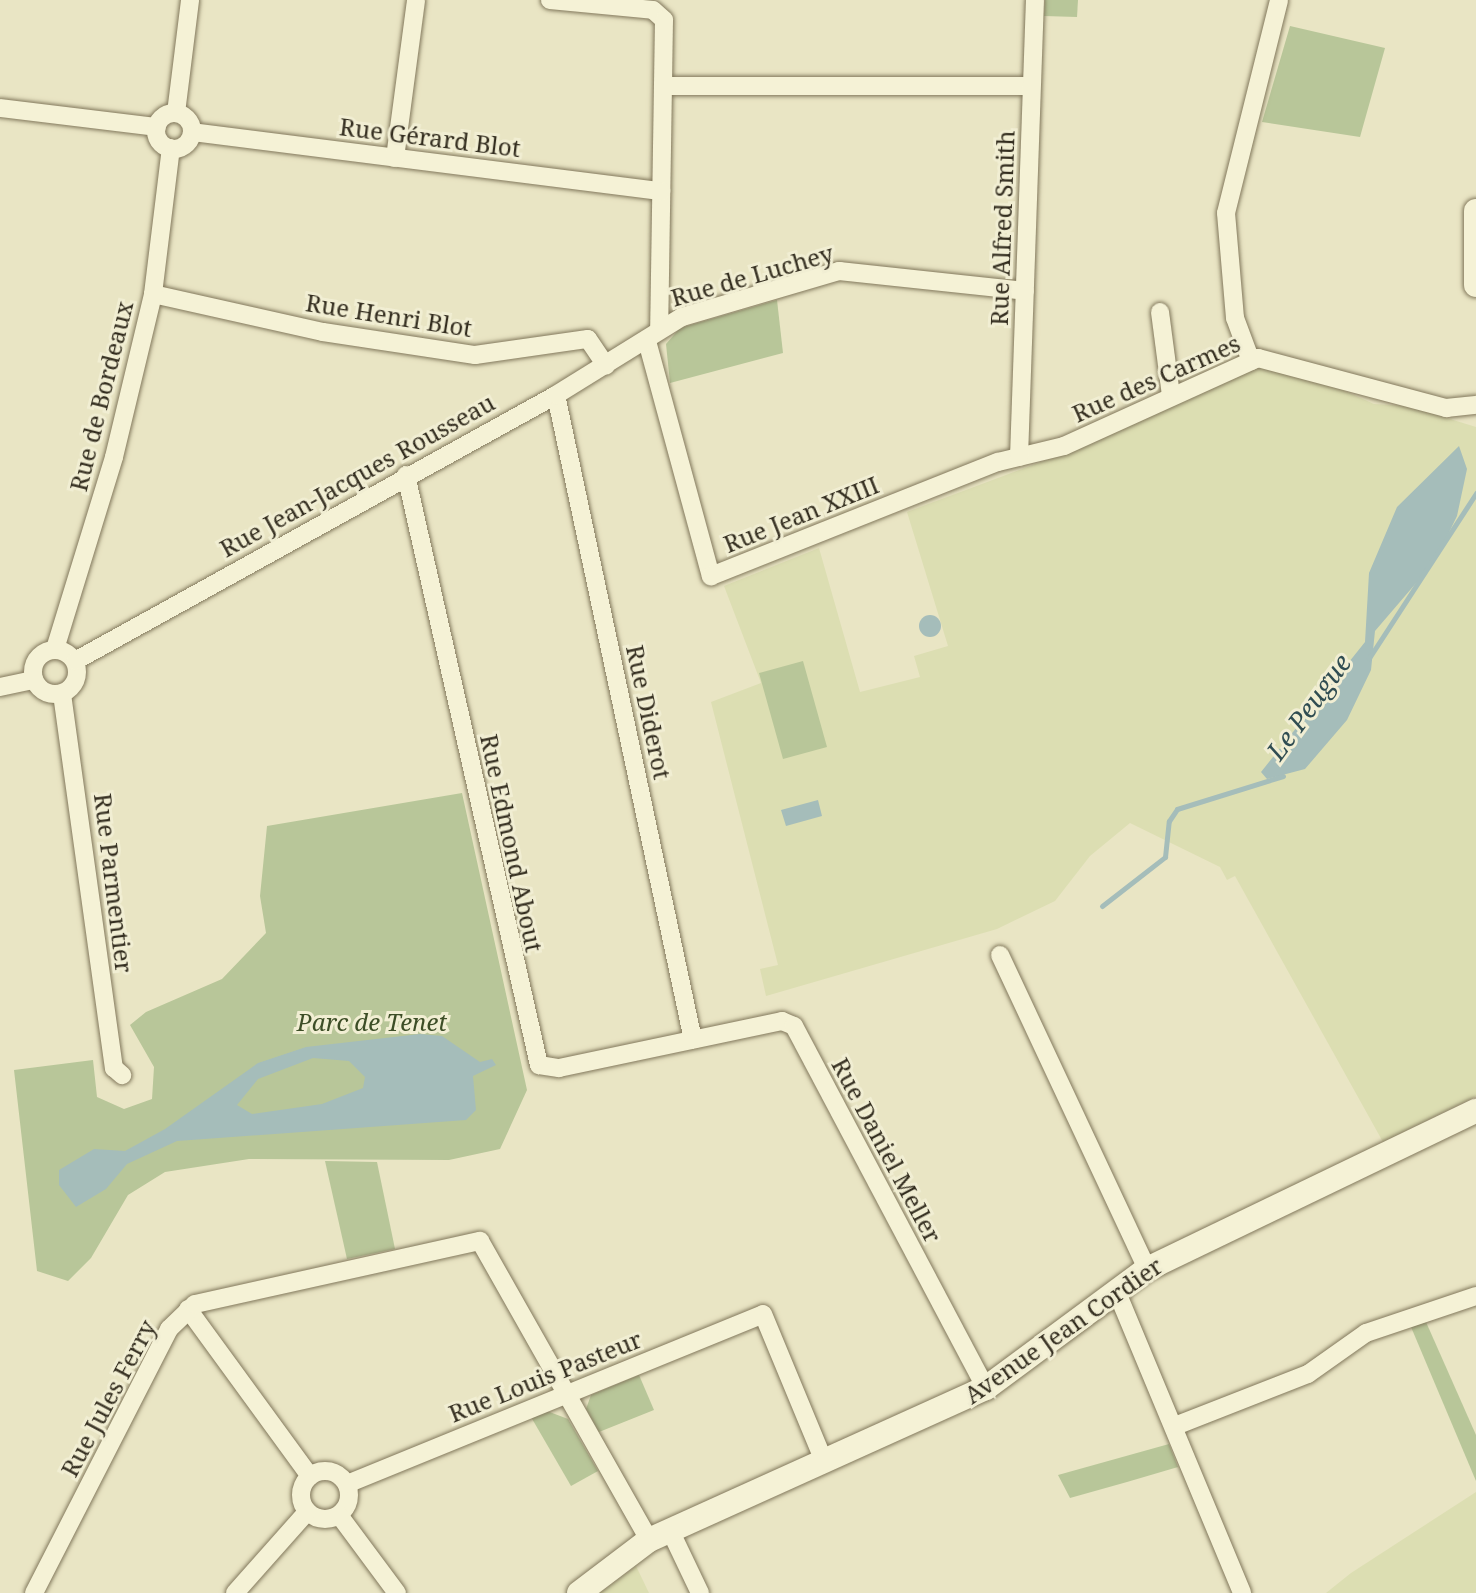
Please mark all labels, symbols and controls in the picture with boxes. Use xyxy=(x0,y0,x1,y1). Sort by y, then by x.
street label: Rue Gérard Blot xyxy=(338,112,522,162)
street label: Rue Alfred Smith xyxy=(984,130,1020,326)
street label: Rue de Luchey xyxy=(668,238,836,312)
street label: Rue Henri Blot xyxy=(304,288,474,342)
street label: Rue de Bordeaux xyxy=(63,298,139,494)
street label: Rue des Carmes xyxy=(1068,328,1244,428)
street label: Rue Jean-Jacques Rousseau xyxy=(215,387,499,563)
street label: Rue Jean XXIII xyxy=(719,470,883,558)
street label: Rue Diderot xyxy=(621,642,677,782)
water label: Le Peugue xyxy=(1260,648,1358,766)
street label: Rue Edmond About xyxy=(475,731,549,955)
street label: Rue Parmentier xyxy=(89,792,139,974)
park label: Parc de Tenet xyxy=(297,1008,447,1036)
street label: Rue Daniel Meller xyxy=(826,1053,948,1247)
street label: Avenue Jean Cordier xyxy=(958,1251,1168,1409)
street label: Rue Jules Ferry xyxy=(55,1315,161,1481)
street label: Rue Louis Pasteur xyxy=(444,1324,646,1428)

